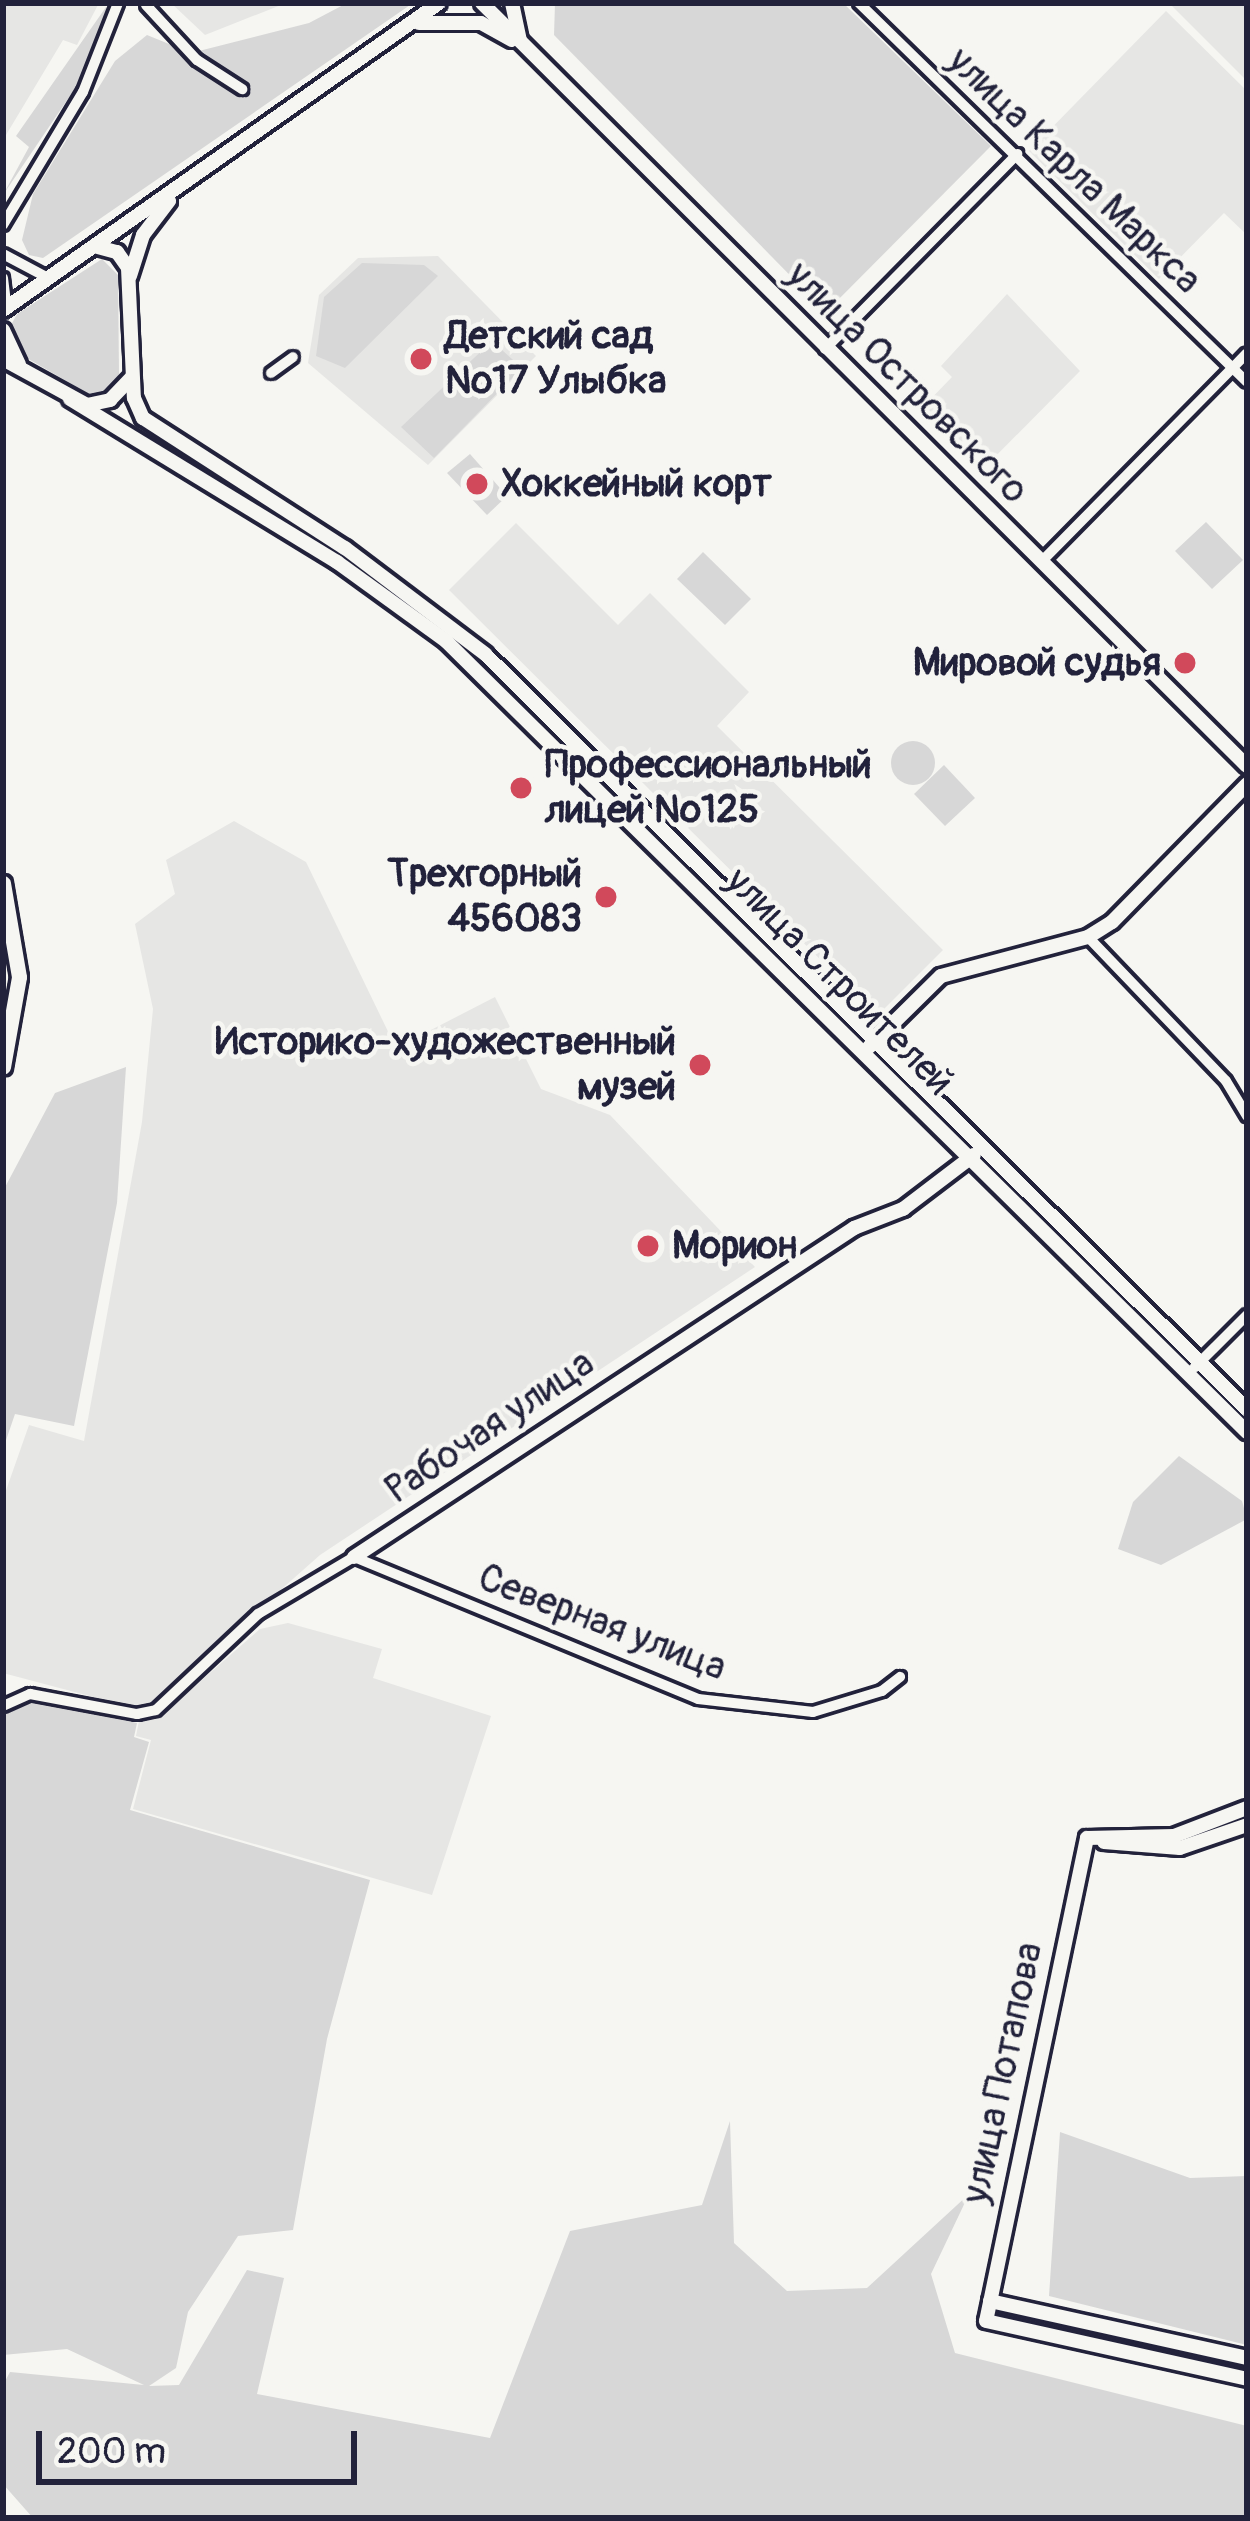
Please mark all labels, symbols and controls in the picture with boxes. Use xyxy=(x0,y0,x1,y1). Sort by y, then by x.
street label: улица Карла Маркса xyxy=(937,38,1211,304)
street label: улица Островского xyxy=(776,252,1038,514)
place label: Детский сад №17 Улыбка xyxy=(445,314,666,405)
marker: Детский сад №17 Улыбка xyxy=(408,346,434,372)
place label: Хоккейный корт xyxy=(501,461,772,507)
marker: Хоккейный корт xyxy=(464,471,490,497)
place label: Мировой судья xyxy=(913,640,1161,686)
marker: Мировой судья xyxy=(1172,650,1198,676)
place label: Профессиональный лицей №125 xyxy=(545,743,872,834)
marker: Профессиональный лицей №125 xyxy=(508,775,534,801)
place label: Трехгорный 456083 xyxy=(387,852,582,943)
street label: улица Строителей xyxy=(715,858,963,1106)
marker: Трехгорный 456083 xyxy=(593,884,619,910)
place label: Историко-художественный музей xyxy=(215,1020,676,1111)
marker: Историко-художественный музей xyxy=(687,1052,713,1078)
place label: Морион xyxy=(672,1223,797,1269)
marker: Морион xyxy=(635,1233,661,1259)
street label: Рабочая улица xyxy=(377,1340,603,1514)
street label: Северная улица xyxy=(471,1554,733,1692)
street label: улица Потапова xyxy=(952,1938,1054,2208)
scale bar xyxy=(42,2407,363,2481)
text: 200 m xyxy=(57,2429,166,2474)

